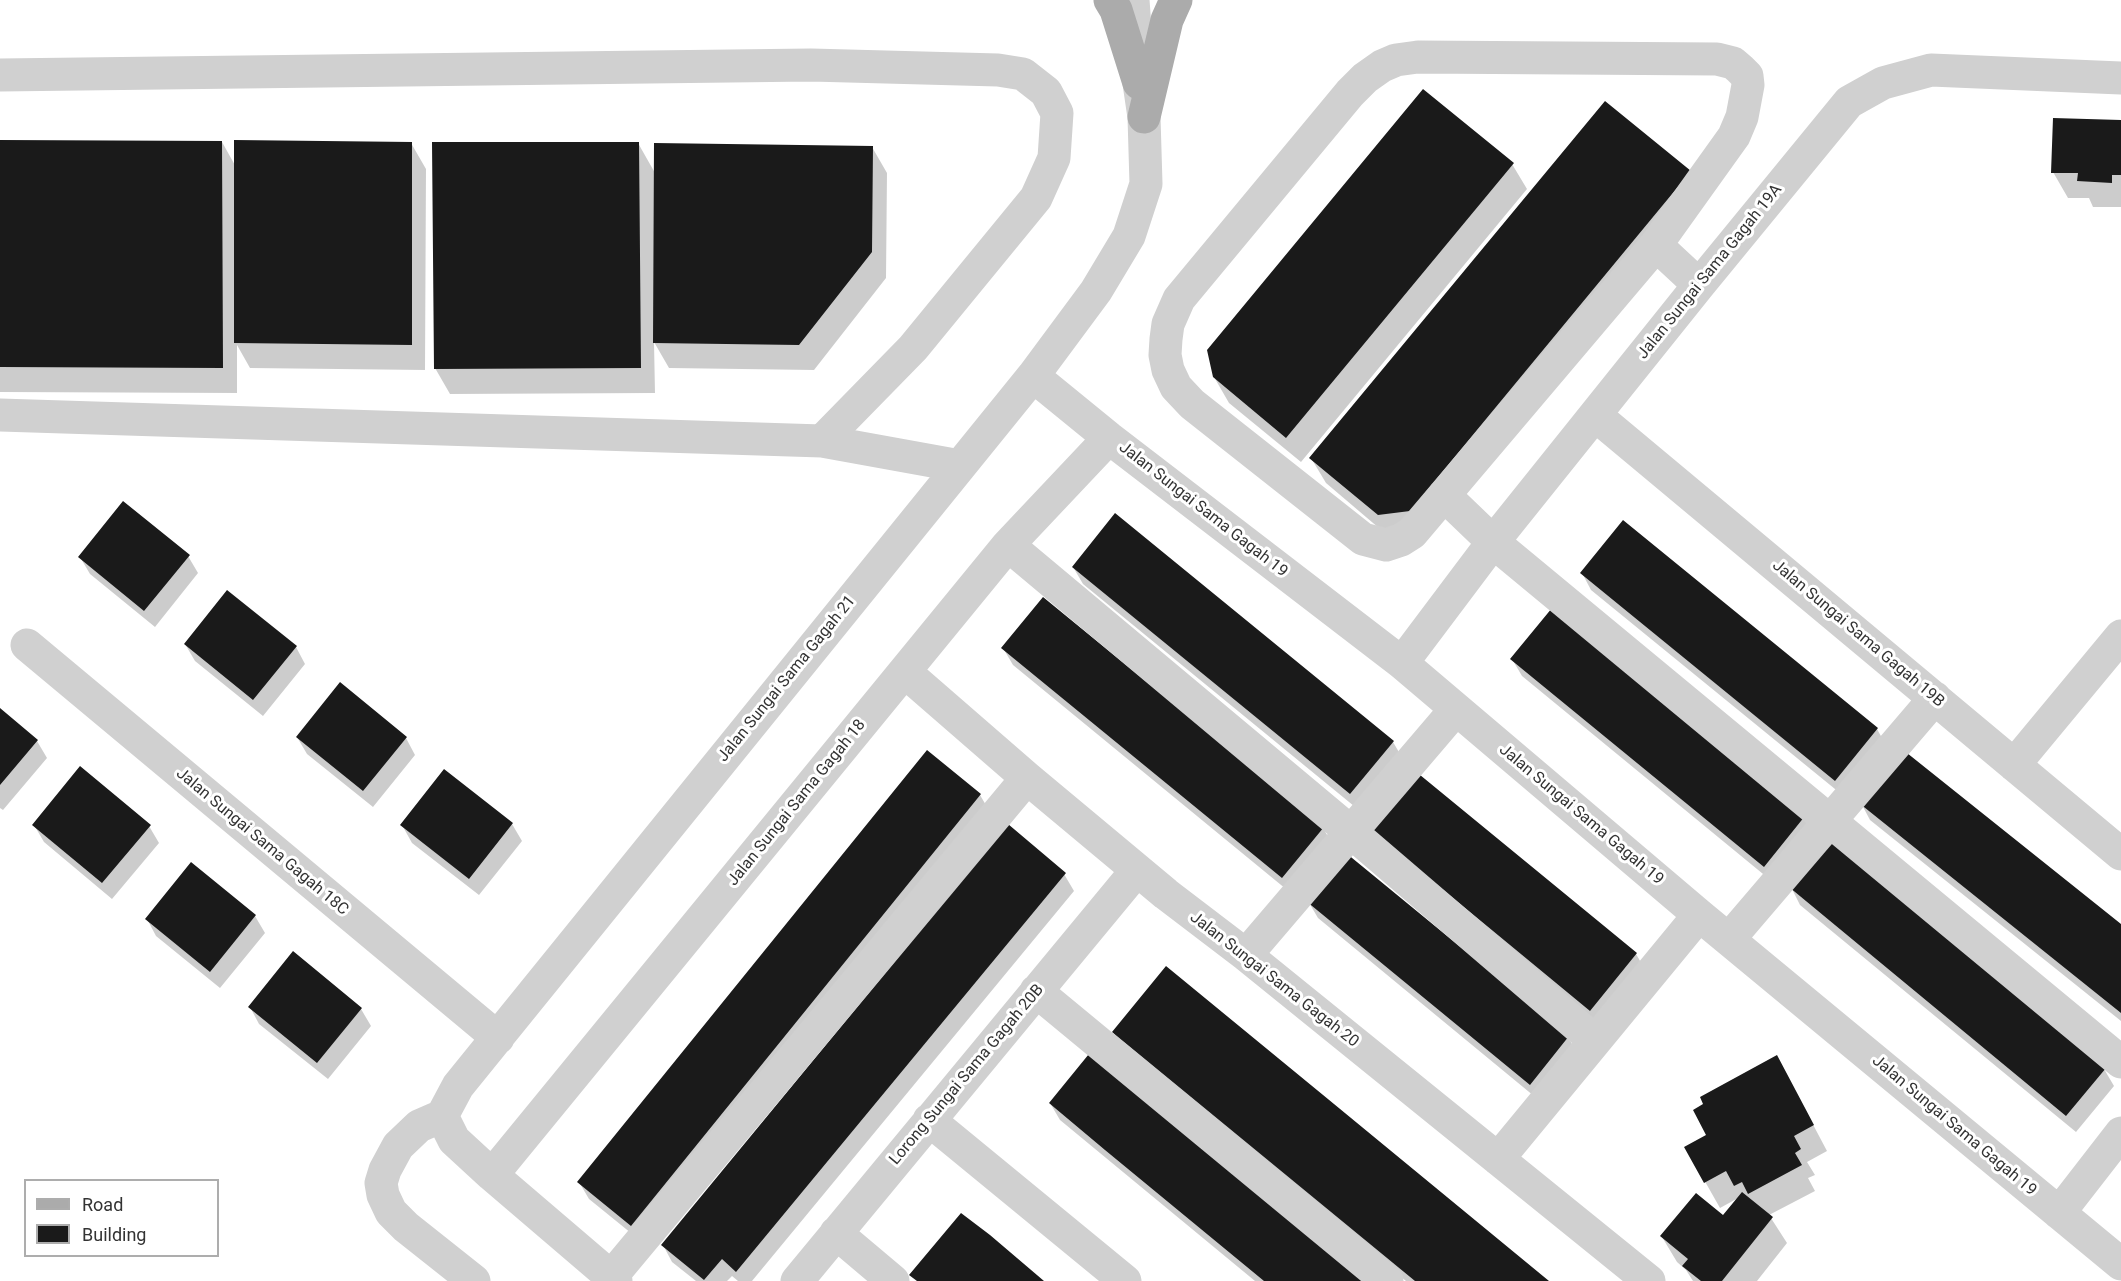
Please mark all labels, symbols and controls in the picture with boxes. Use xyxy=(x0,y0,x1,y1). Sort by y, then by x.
street label: Jalan Sungai Sama Gagah 19A xyxy=(1634,181,1786,363)
street label: Jalan Sungai Sama Gagah 19 xyxy=(1115,438,1291,582)
street label: Jalan Sungai Sama Gagah 19B xyxy=(1768,556,1948,712)
street label: Jalan Sungai Sama Gagah 21 xyxy=(714,592,860,766)
street label: Jalan Sungai Sama Gagah 18 xyxy=(724,716,870,890)
street label: Jalan Sungai Sama Gagah 19 xyxy=(1495,741,1667,889)
street label: Jalan Sungai Sama Gagah 18C xyxy=(172,764,352,920)
street label: Jalan Sungai Sama Gagah 20 xyxy=(1186,908,1362,1052)
street label: Lorong Sungai Sama Gagah 20B xyxy=(886,981,1048,1169)
street label: Jalan Sungai Sama Gagah 19 xyxy=(1868,1052,2040,1200)
legend xyxy=(24,1179,219,1257)
text: Road xyxy=(82,1194,123,1215)
text: Building xyxy=(82,1224,146,1245)

